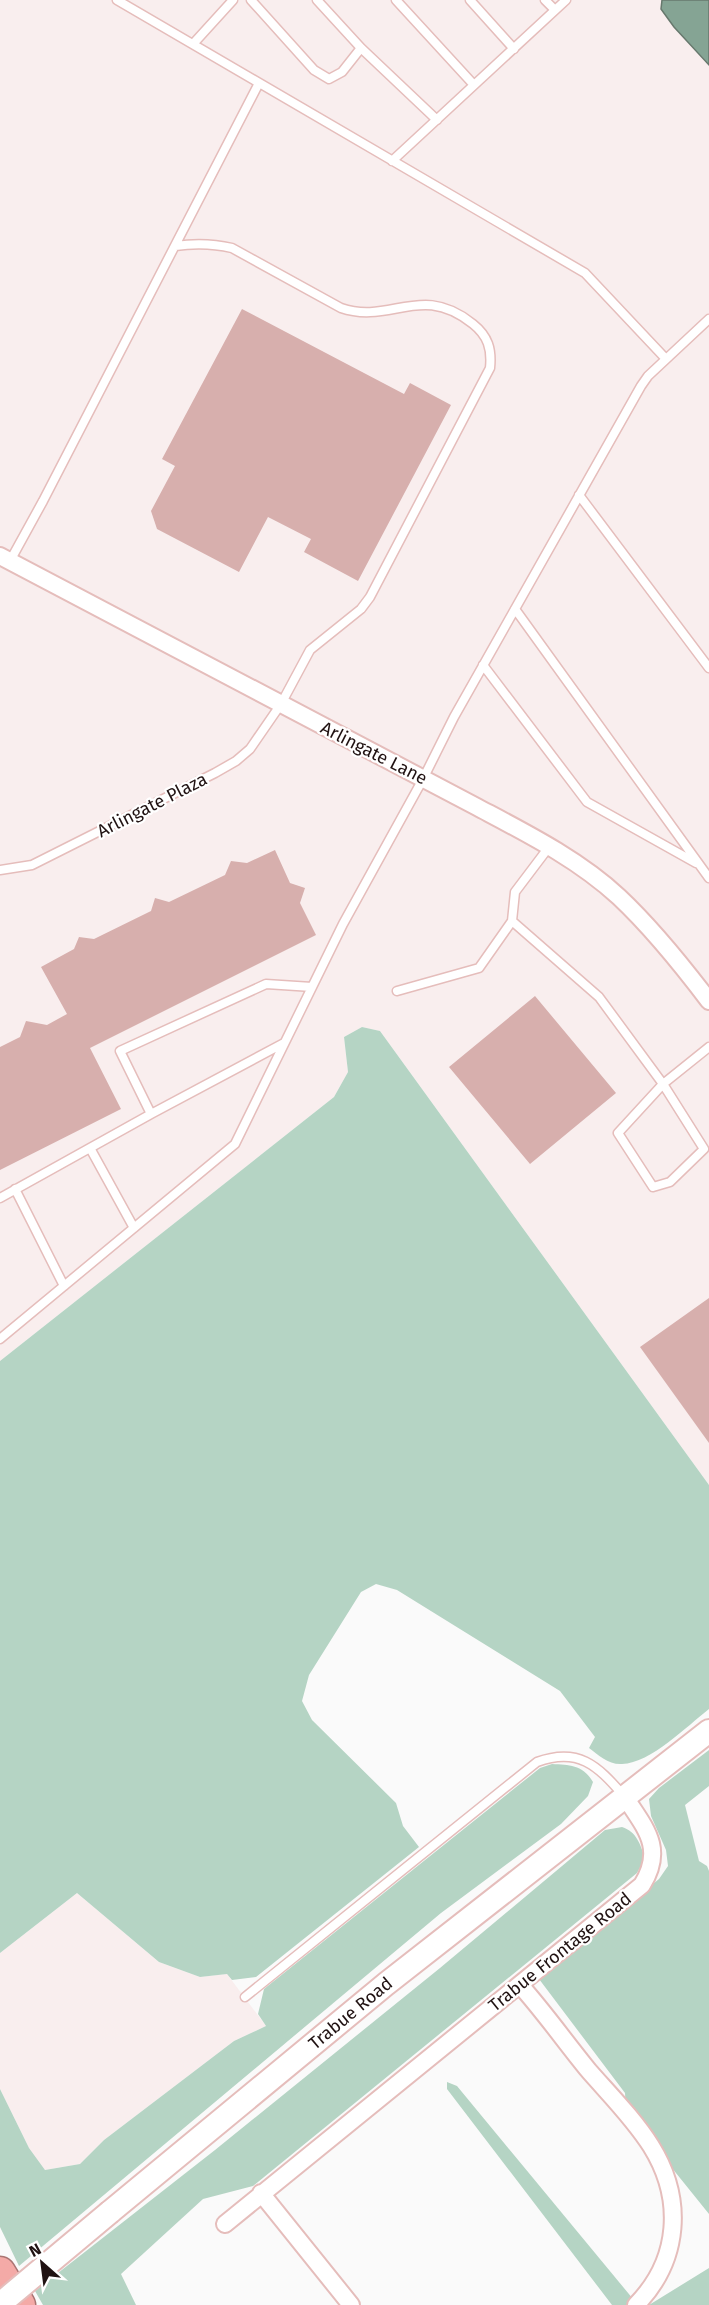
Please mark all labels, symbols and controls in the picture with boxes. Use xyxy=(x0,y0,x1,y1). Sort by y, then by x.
street label: Arlingate Lane xyxy=(317,717,431,789)
street label: Arlingate Plaza xyxy=(93,768,211,842)
street label: Trabue Frontage Road xyxy=(484,1888,636,2016)
street label: Trabue Road xyxy=(304,1972,397,2054)
north arrow xyxy=(12,2233,72,2293)
text: N xyxy=(26,2239,44,2261)

